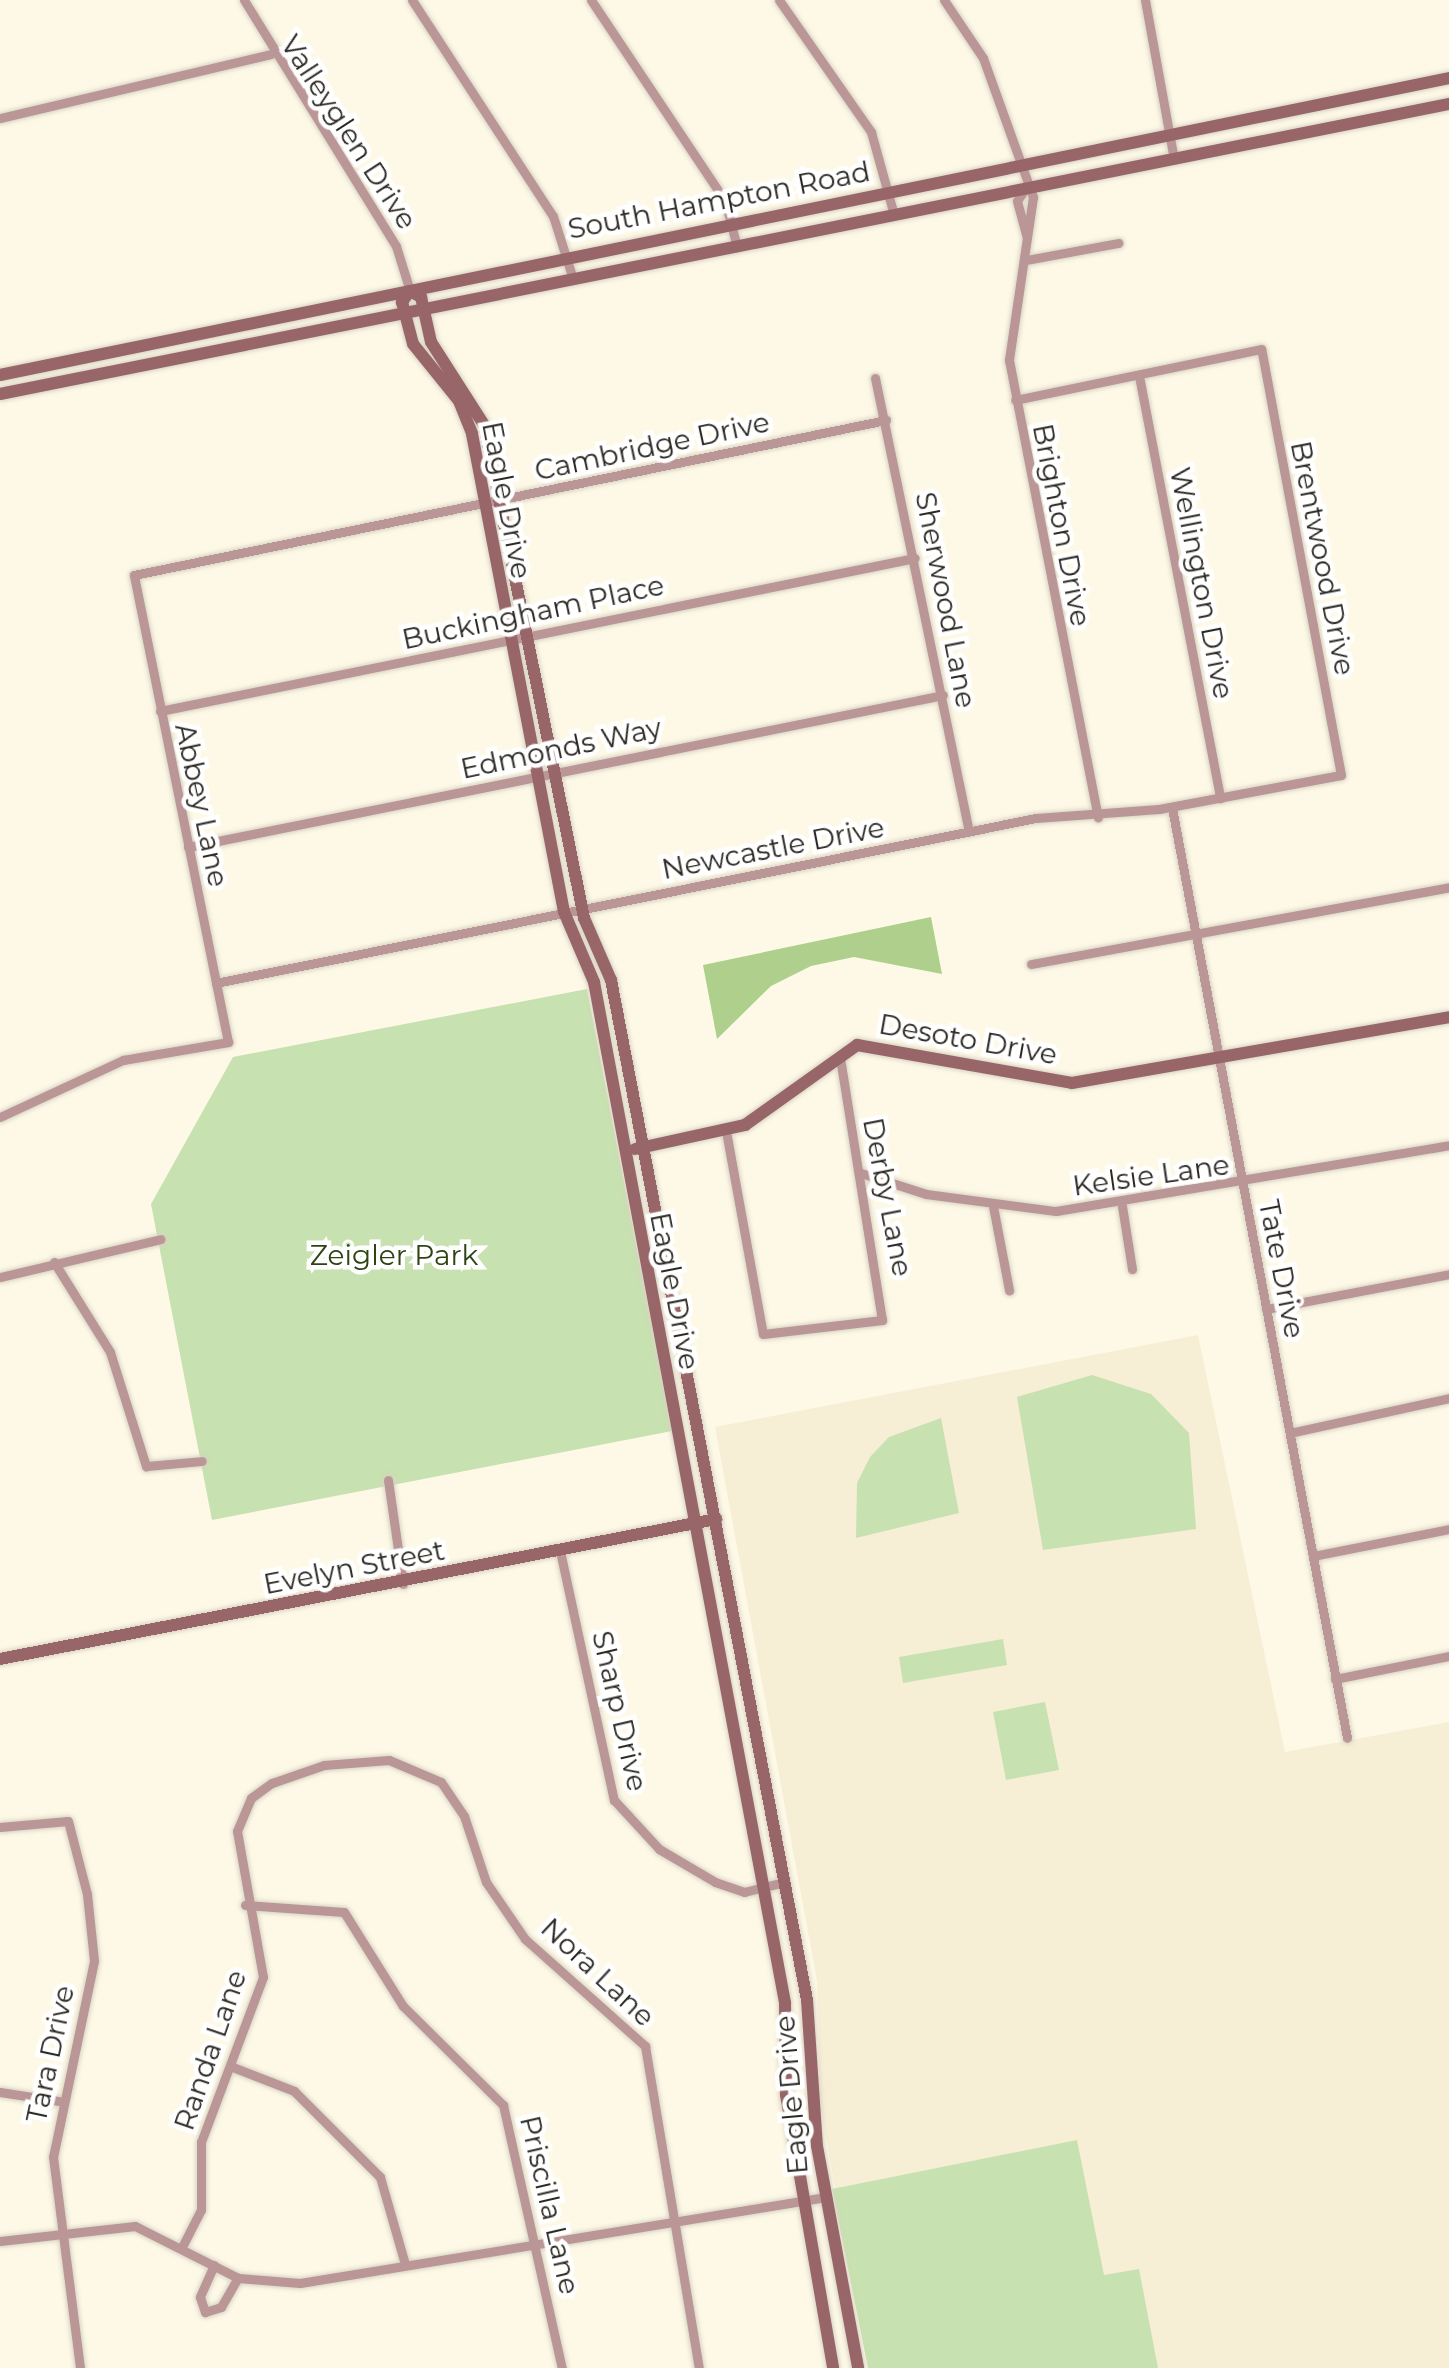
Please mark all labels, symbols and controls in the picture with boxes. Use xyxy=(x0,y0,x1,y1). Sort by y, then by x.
street label: Valleyglen Drive xyxy=(274,29,424,235)
street label: South Hampton Road xyxy=(565,154,873,246)
street label: Cambridge Drive xyxy=(532,405,772,487)
street label: Eagle Drive xyxy=(475,419,539,581)
street label: Brighton Drive xyxy=(1026,421,1098,629)
street label: Brentwood Drive xyxy=(1284,438,1362,678)
street label: Wellington Drive xyxy=(1163,464,1241,702)
street label: Sherwood Lane xyxy=(909,489,983,711)
street label: Buckingham Place xyxy=(399,568,667,656)
street label: Edmonds Way xyxy=(458,710,664,786)
street label: Abbey Lane xyxy=(168,720,236,890)
street label: Newcastle Drive xyxy=(659,810,887,886)
street label: Desoto Drive xyxy=(876,1007,1060,1071)
street label: Derby Lane xyxy=(856,1115,920,1279)
street label: Kelsie Lane xyxy=(1070,1147,1232,1203)
street label: Tate Drive xyxy=(1252,1197,1312,1341)
street label: Eagle Drive xyxy=(643,1210,707,1372)
park label: Zeigler Park xyxy=(310,1238,478,1272)
street label: Evelyn Street xyxy=(261,1533,447,1601)
street label: Sharp Drive xyxy=(585,1628,655,1794)
street label: Nora Lane xyxy=(534,1911,662,2033)
street label: Randa Lane xyxy=(167,1965,253,2135)
street label: Tara Drive xyxy=(19,1982,81,2126)
street label: Eagle Drive xyxy=(767,2014,815,2176)
street label: Priscilla Lane xyxy=(513,2112,587,2298)

